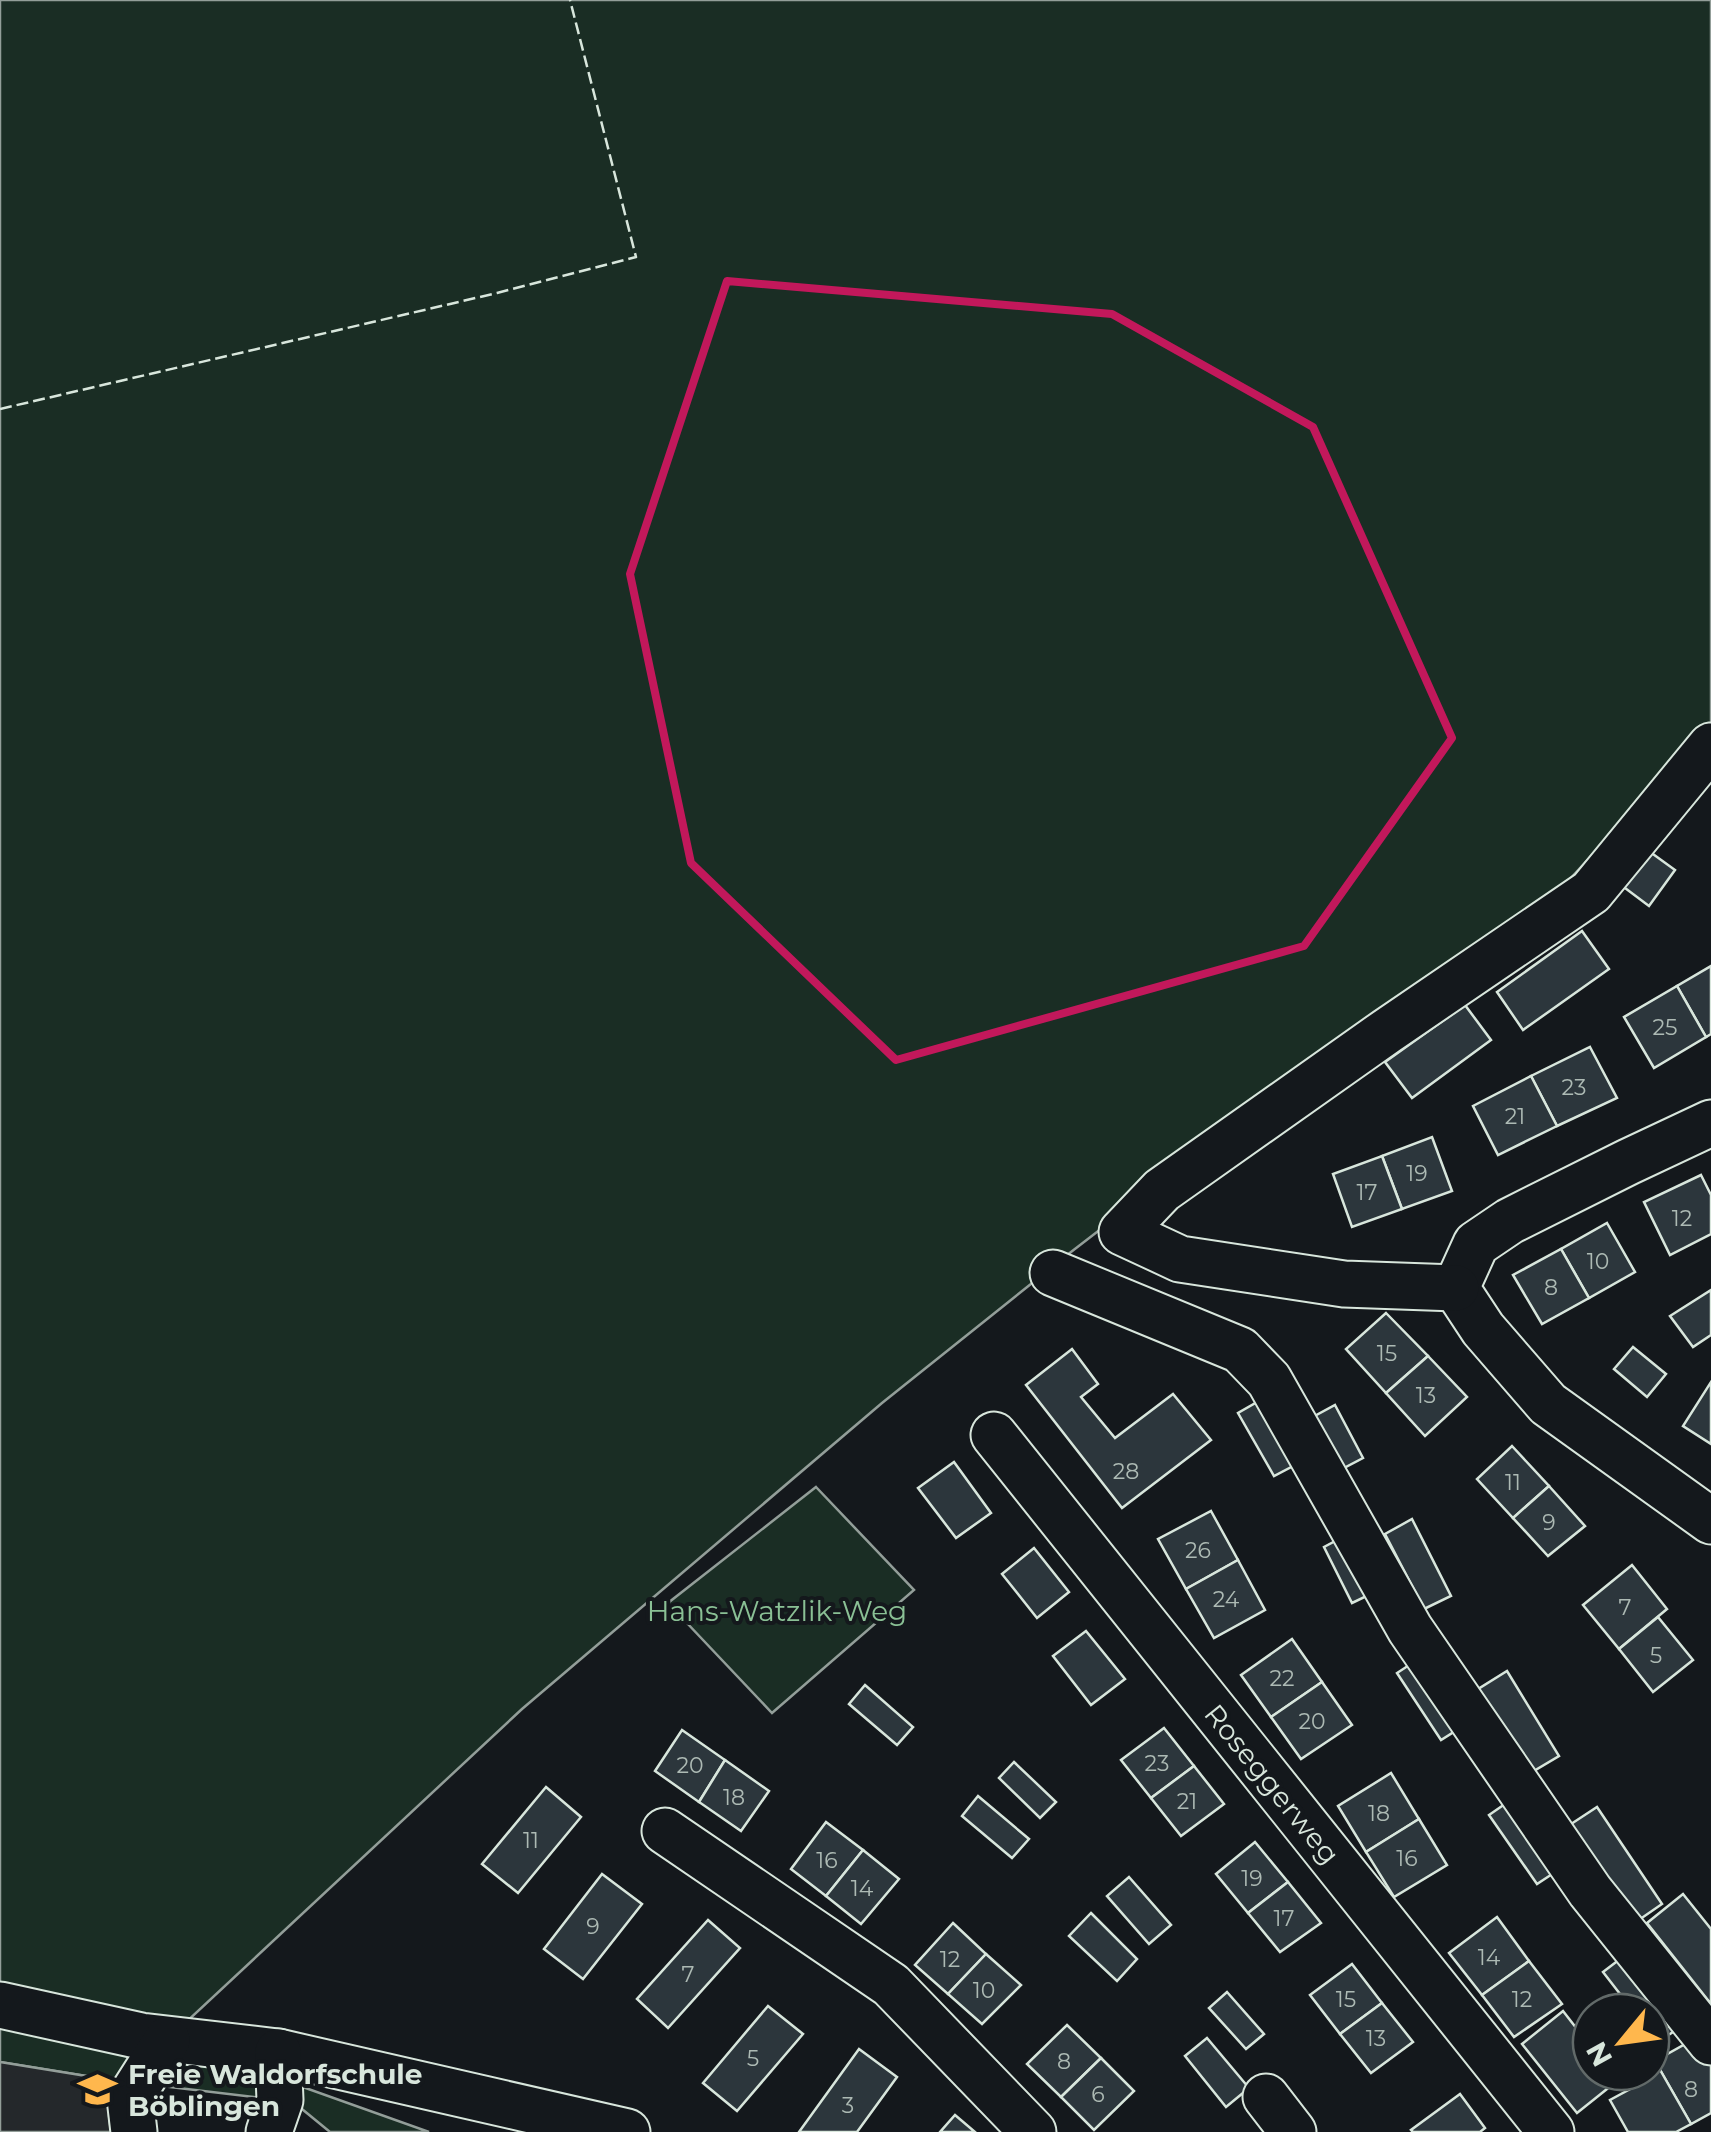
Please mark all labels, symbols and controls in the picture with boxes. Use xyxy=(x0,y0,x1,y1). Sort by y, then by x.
house number: 25 xyxy=(1653,1014,1677,1041)
house number: 23 xyxy=(1562,1074,1586,1101)
house number: 21 xyxy=(1505,1103,1525,1130)
house number: 19 xyxy=(1406,1160,1428,1187)
house number: 17 xyxy=(1357,1179,1377,1206)
house number: 12 xyxy=(1672,1205,1692,1232)
house number: 10 xyxy=(1587,1248,1609,1275)
house number: 8 xyxy=(1544,1274,1558,1301)
house number: 15 xyxy=(1377,1340,1397,1367)
house number: 13 xyxy=(1416,1382,1436,1409)
house number: 28 xyxy=(1113,1458,1139,1485)
house number: 11 xyxy=(1505,1469,1521,1496)
house number: 9 xyxy=(1542,1509,1556,1536)
house number: 26 xyxy=(1185,1537,1211,1564)
house number: 24 xyxy=(1213,1586,1240,1613)
park label: Hans-Watzlik-Weg xyxy=(647,1594,907,1628)
house number: 7 xyxy=(1619,1594,1632,1621)
house number: 5 xyxy=(1650,1642,1662,1669)
house number: 22 xyxy=(1270,1665,1295,1692)
street label: Roseggerweg xyxy=(1197,1697,1347,1871)
house number: 20 xyxy=(1298,1708,1326,1735)
house number: 23 xyxy=(1145,1750,1169,1777)
house number: 20 xyxy=(676,1752,704,1779)
house number: 18 xyxy=(723,1784,745,1811)
house number: 21 xyxy=(1177,1788,1197,1815)
house number: 18 xyxy=(1368,1800,1390,1827)
house number: 11 xyxy=(523,1827,539,1854)
house number: 16 xyxy=(1396,1845,1418,1872)
house number: 16 xyxy=(816,1847,838,1874)
house number: 19 xyxy=(1241,1865,1263,1892)
house number: 14 xyxy=(851,1875,874,1902)
house number: 17 xyxy=(1274,1905,1294,1932)
house number: 9 xyxy=(586,1913,600,1940)
house number: 14 xyxy=(1478,1944,1501,1971)
house number: 12 xyxy=(940,1946,960,1973)
house number: 7 xyxy=(682,1961,695,1988)
house number: 10 xyxy=(973,1977,995,2004)
house number: 15 xyxy=(1336,1986,1356,2013)
house number: 12 xyxy=(1512,1986,1532,2013)
north arrow xyxy=(1571,1992,1671,2092)
house number: 13 xyxy=(1366,2025,1386,2052)
text: N xyxy=(1579,2036,1619,2072)
house number: 5 xyxy=(747,2045,759,2072)
house number: 8 xyxy=(1057,2048,1071,2075)
place label: Freie Waldorfschule Böblingen xyxy=(128,2057,422,2123)
school or university icon: Freie Waldorfschule Böblingen xyxy=(77,2069,119,2111)
house number: 8 xyxy=(1684,2076,1698,2103)
house number: 6 xyxy=(1091,2081,1105,2108)
house number: 3 xyxy=(842,2092,854,2119)

